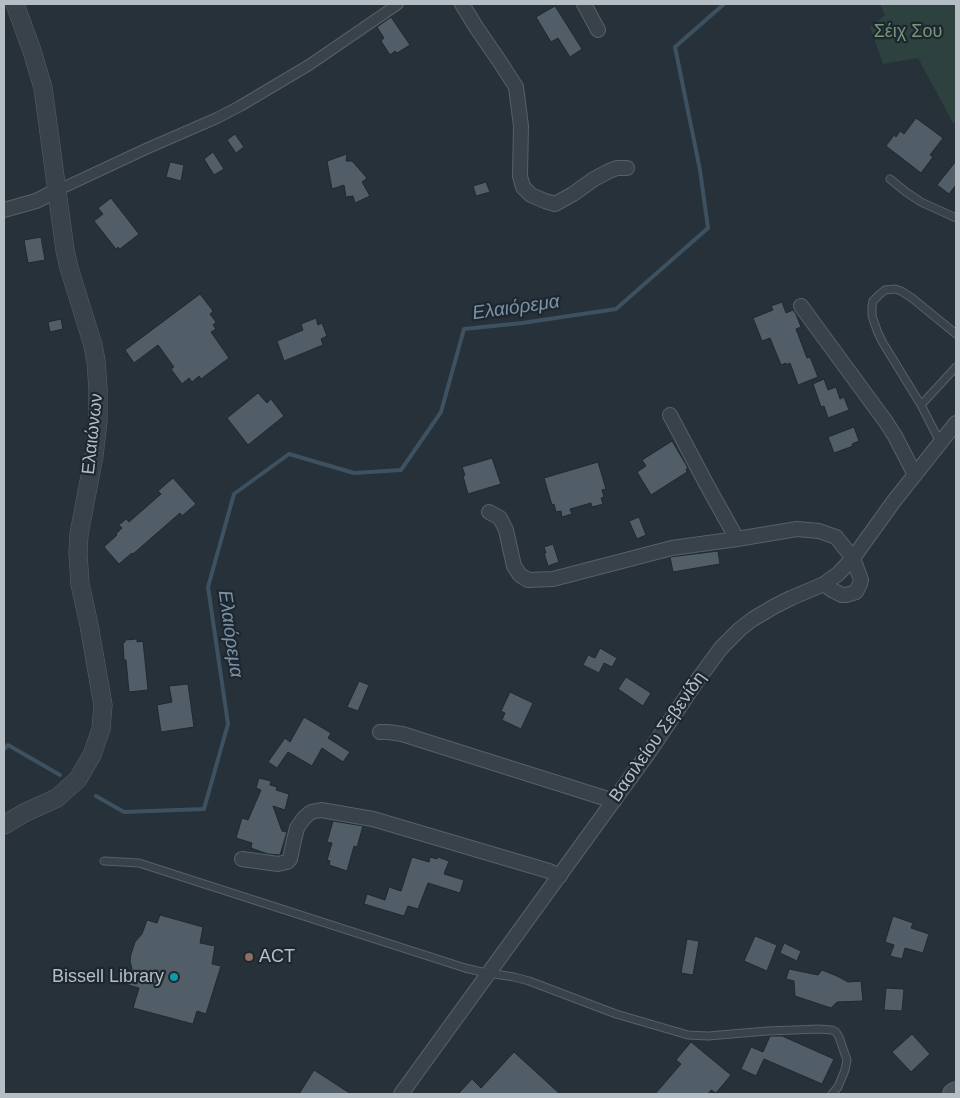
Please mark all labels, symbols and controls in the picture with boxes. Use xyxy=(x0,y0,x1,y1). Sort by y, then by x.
park label: Σέιχ Σου xyxy=(874,21,942,43)
water label: Ελαιόρεμα xyxy=(471,291,561,325)
street label: Ελαιώνων xyxy=(78,392,108,476)
water label: Ελαιόρεμα xyxy=(213,589,247,679)
street label: Βασιλείου Σεβενίδη xyxy=(605,668,711,806)
place label: ACT xyxy=(259,946,295,968)
marker: ACT xyxy=(243,951,255,963)
place label: Bissell Library xyxy=(52,966,164,988)
marker: Bissell Library xyxy=(168,971,180,983)

